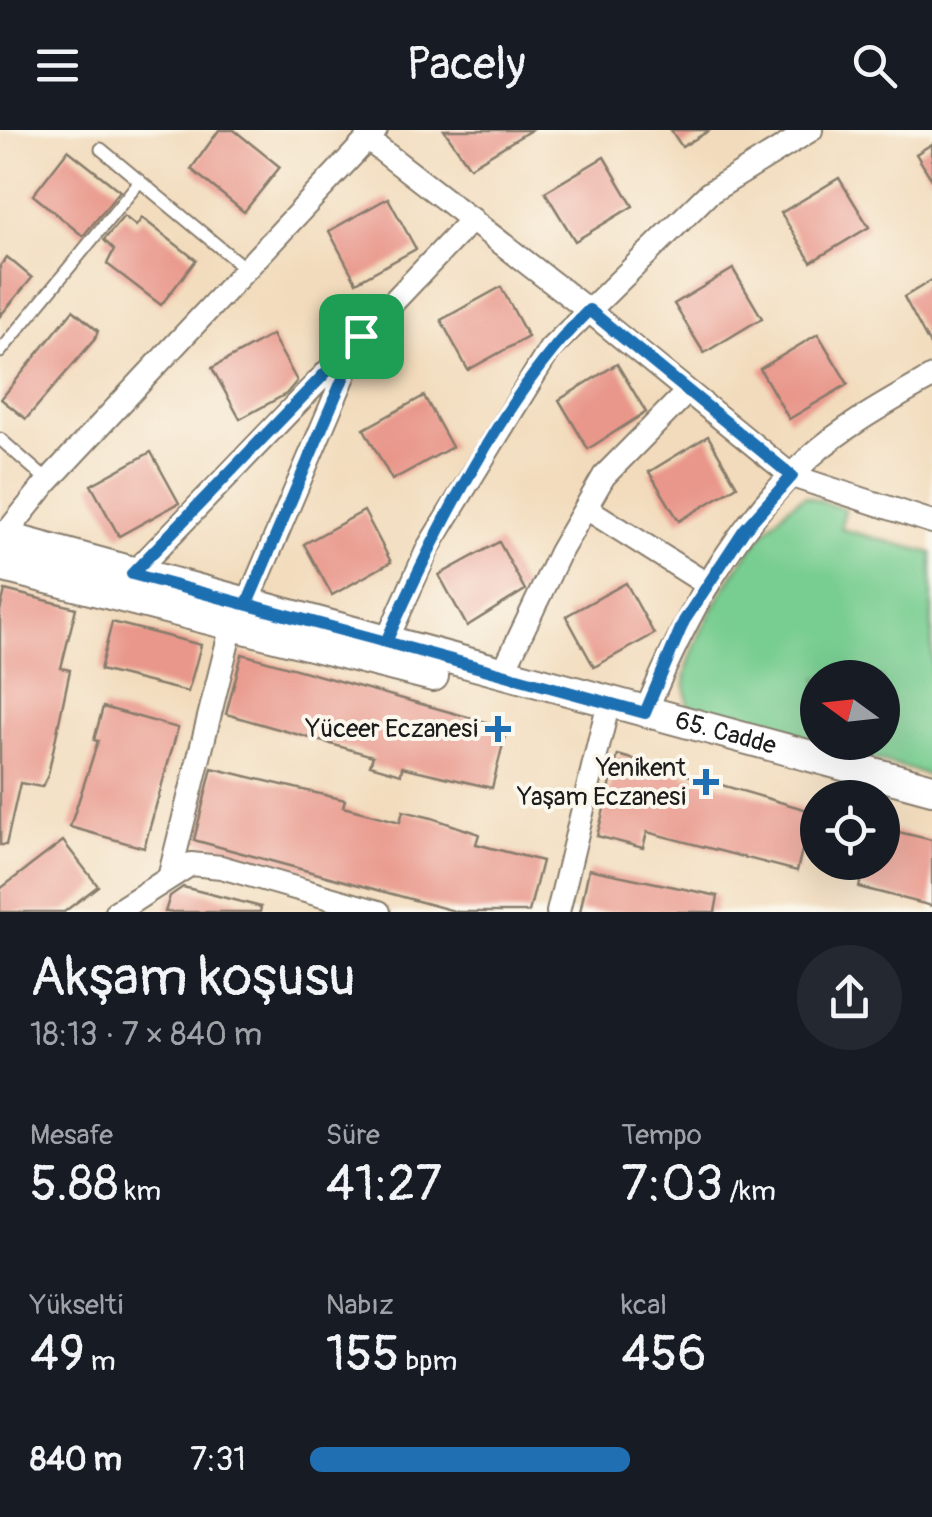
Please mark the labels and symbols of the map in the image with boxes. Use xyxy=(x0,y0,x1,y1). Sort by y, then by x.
pin xyxy=(319,294,404,379)
north arrow xyxy=(800,660,900,760)
street label: 65. Cadde xyxy=(672,705,780,762)
place label: Yüceer Eczanesi xyxy=(305,714,478,745)
marker: Yüceer Eczanesi xyxy=(487,718,509,740)
place label: Yenikent Yaşam Eczanesi xyxy=(516,753,687,813)
marker: Yenikent Yaşam Eczanesi xyxy=(695,771,717,793)

